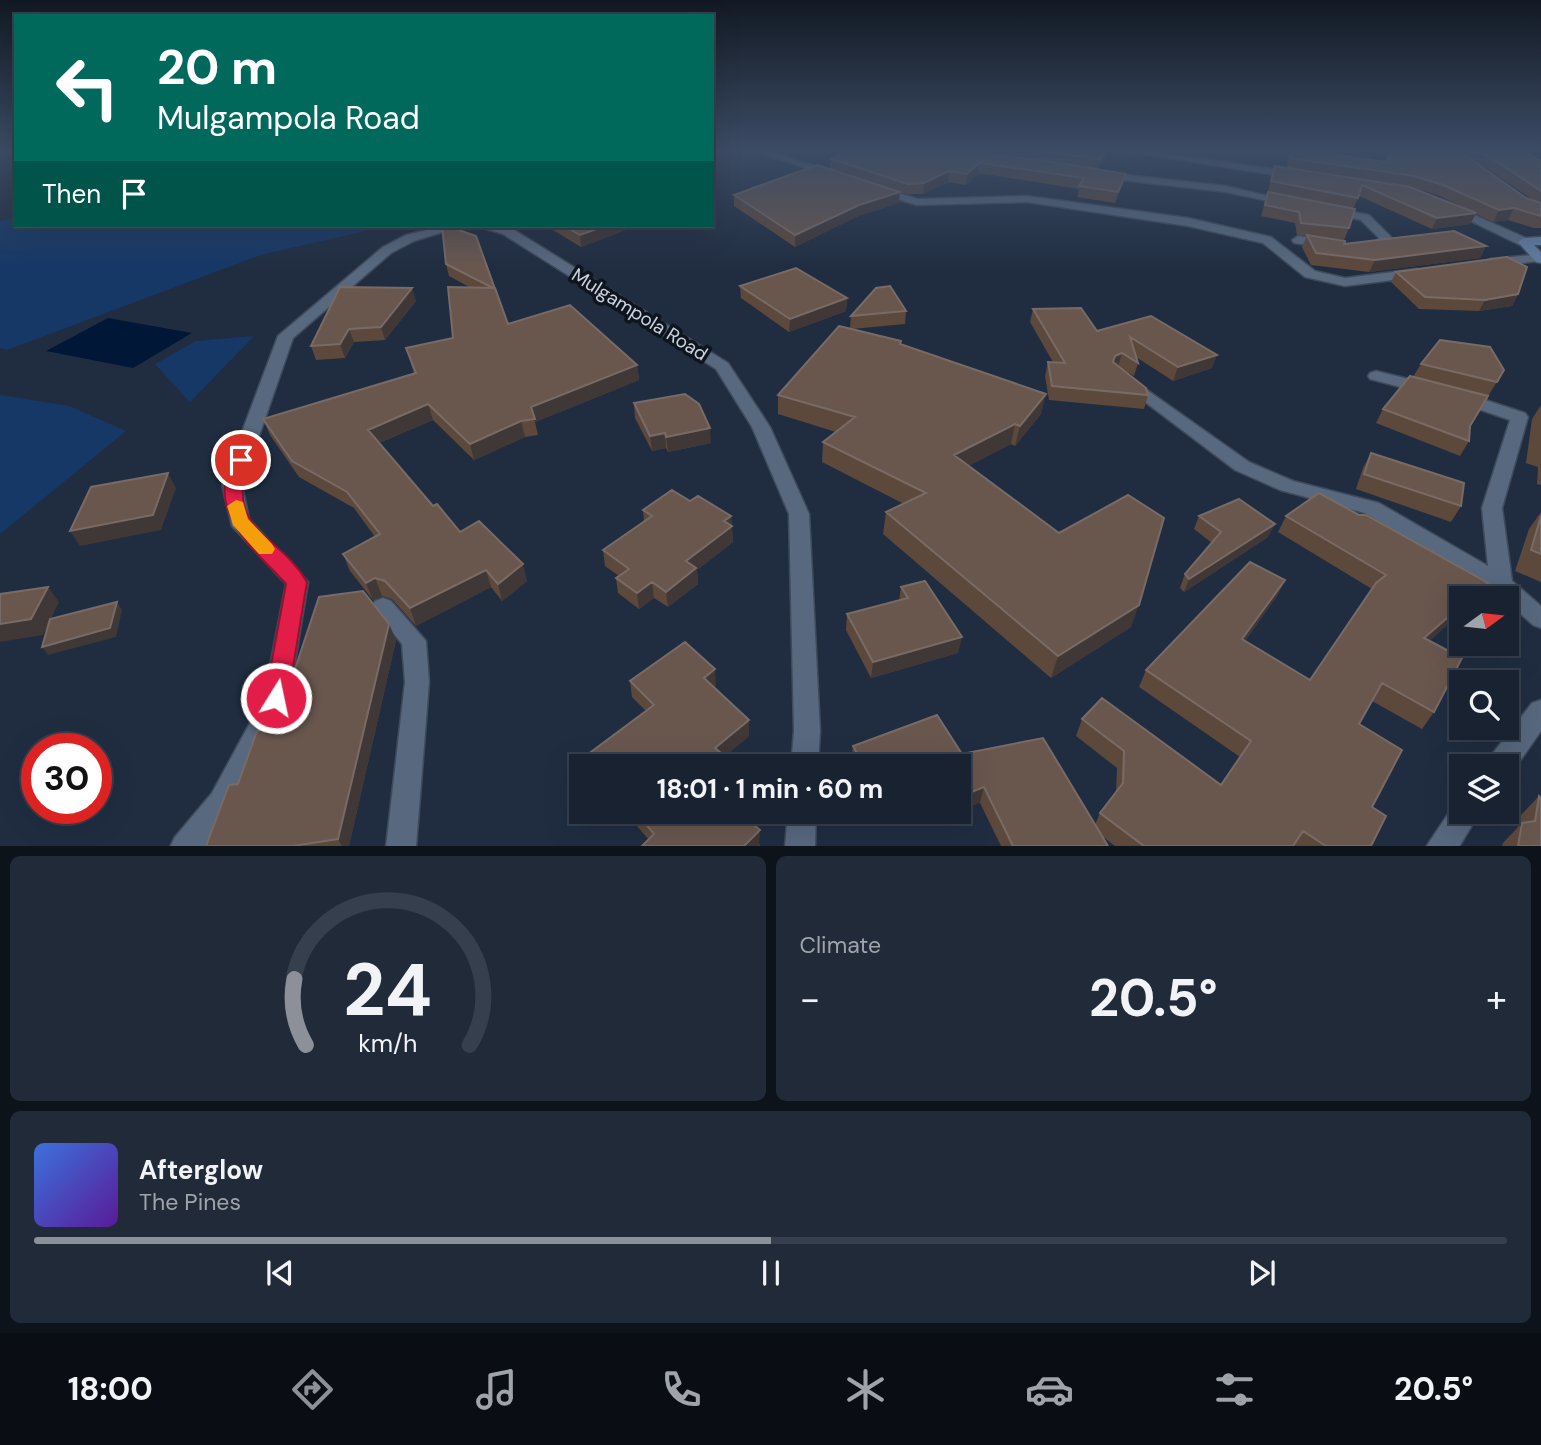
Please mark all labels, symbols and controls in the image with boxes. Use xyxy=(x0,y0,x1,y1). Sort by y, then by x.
text: 20 m xyxy=(157,35,277,99)
icon: left xyxy=(42,42,133,133)
text: Mulgampola Road xyxy=(157,97,420,139)
icon: arrive xyxy=(115,175,153,213)
text: Then xyxy=(42,177,101,211)
street label: Mulgampola Road xyxy=(567,262,713,366)
pin xyxy=(211,430,271,490)
icon: arrive xyxy=(222,441,260,479)
north arrow xyxy=(1449,586,1519,656)
map controls xyxy=(1449,586,1519,824)
position arrow xyxy=(239,661,313,735)
button: search xyxy=(1449,670,1519,740)
speed limit sign: 30 xyxy=(21,733,112,824)
button: layers xyxy=(1449,754,1519,824)
text: 18:01 · 1 min · 60 m xyxy=(657,772,883,806)
text: Climate xyxy=(800,930,881,960)
text: 24 xyxy=(343,943,432,1038)
text: 20.5° xyxy=(1089,964,1218,1032)
text: − xyxy=(800,974,820,1024)
text: + xyxy=(1486,974,1507,1024)
text: km/h xyxy=(358,1026,417,1059)
text: Afterglow xyxy=(139,1153,263,1187)
text: The Pines xyxy=(139,1187,241,1217)
icon: previous xyxy=(261,1254,299,1292)
icon: pause xyxy=(752,1254,790,1292)
icon: next xyxy=(1243,1254,1281,1292)
icon: directions xyxy=(288,1365,337,1414)
icon: music xyxy=(472,1365,521,1414)
icon: phone xyxy=(657,1365,706,1414)
icon: climate xyxy=(841,1365,890,1414)
icon: car xyxy=(1025,1365,1074,1414)
icon: filters xyxy=(1210,1365,1259,1414)
text: 18:00 xyxy=(68,1368,153,1410)
text: 20.5° xyxy=(1394,1368,1473,1410)

